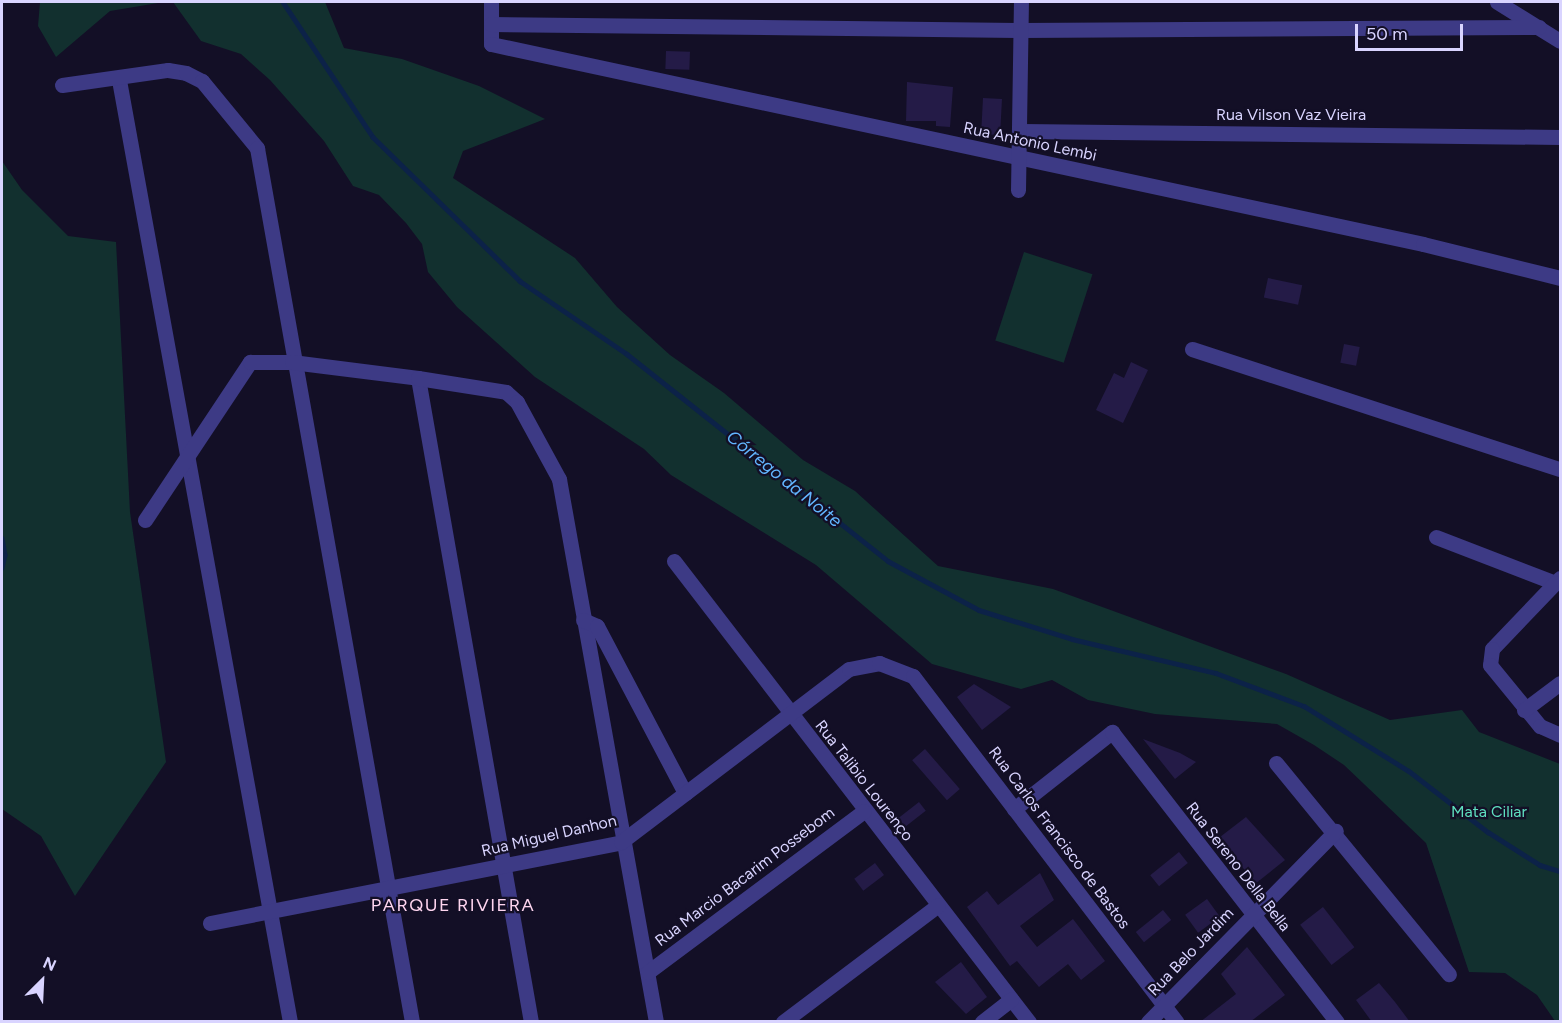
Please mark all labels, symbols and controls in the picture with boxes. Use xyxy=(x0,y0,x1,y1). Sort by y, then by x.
scale bar xyxy=(1358,12,1466,50)
text: 50 m xyxy=(1366,23,1408,45)
street label: Rua Vilson Vaz Vieira xyxy=(1216,105,1366,125)
street label: Rua Antonio Lembi xyxy=(962,118,1098,166)
water label: Córrego da Noite xyxy=(722,426,846,532)
street label: Rua Talibio Lourenço xyxy=(811,717,917,845)
street label: Rua Carlos Francisco de Bastos xyxy=(984,743,1134,933)
street label: Rua Sereno Della Bella xyxy=(1182,799,1294,935)
park label: Mata Ciliar xyxy=(1451,802,1527,822)
street label: Rua Marcio Bacarim Possebom xyxy=(652,803,838,951)
street label: Rua Miguel Danhon xyxy=(480,811,618,861)
district label: PARQUE RIVIERA xyxy=(371,894,535,916)
street label: Rua Belo Jardim xyxy=(1144,904,1238,1000)
north arrow xyxy=(12,951,72,1011)
text: N xyxy=(40,953,59,975)

